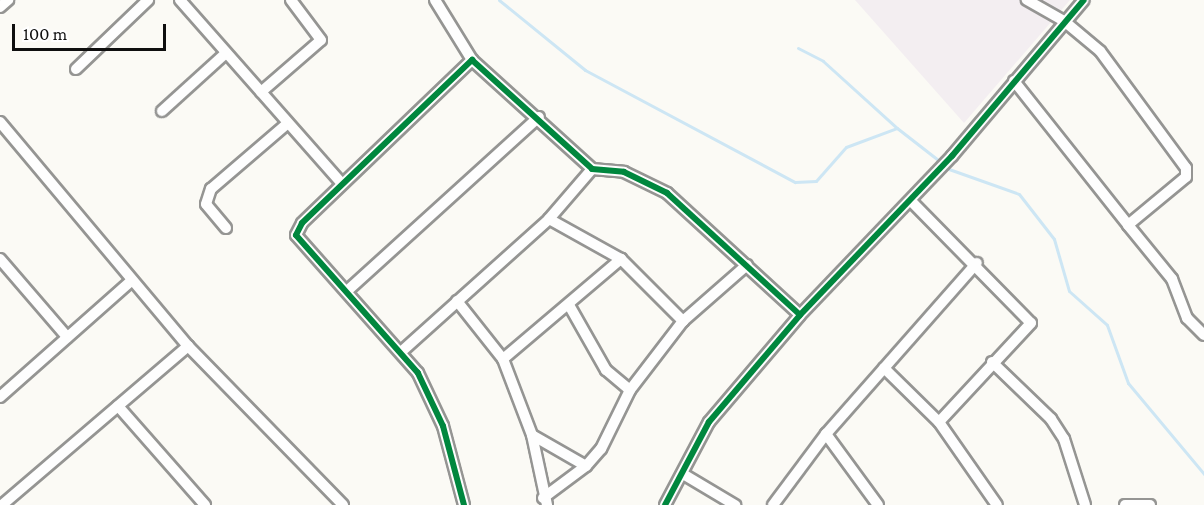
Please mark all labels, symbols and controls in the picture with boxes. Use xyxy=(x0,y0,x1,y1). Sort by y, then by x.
scale bar xyxy=(15,12,170,50)
text: 100 m xyxy=(23,24,67,44)

